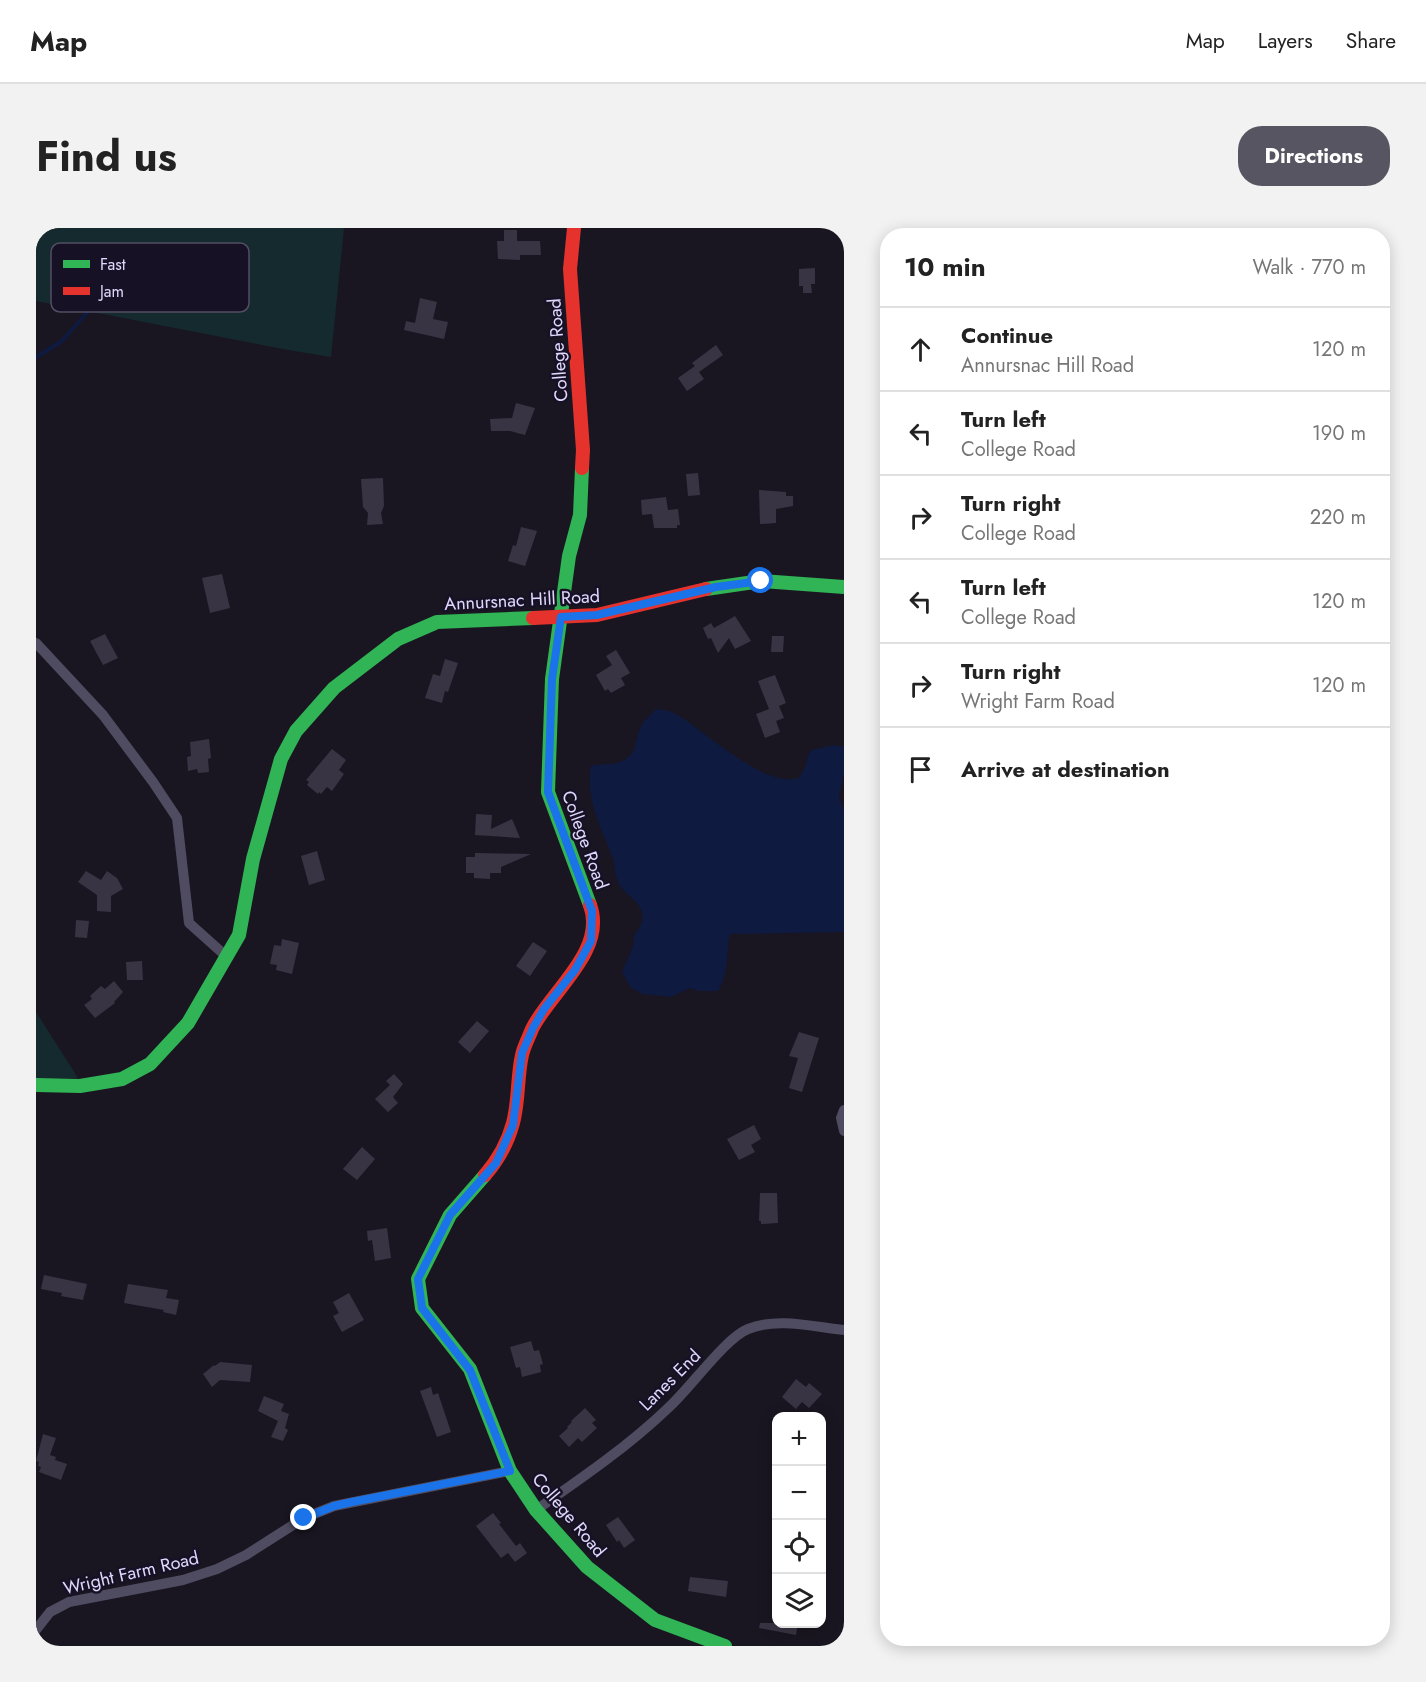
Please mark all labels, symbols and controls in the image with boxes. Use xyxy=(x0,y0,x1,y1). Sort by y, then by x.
text: Map xyxy=(30,21,87,62)
text: Map xyxy=(1186,26,1225,56)
text: Layers xyxy=(1258,26,1313,56)
text: Share xyxy=(1346,26,1396,56)
text: Find us xyxy=(36,126,177,187)
button: Directions xyxy=(1238,126,1390,186)
legend xyxy=(51,243,249,312)
text: 10 min xyxy=(904,248,986,286)
text: Fast xyxy=(100,253,126,276)
text: Walk · 770 m xyxy=(1253,253,1366,282)
text: Jam xyxy=(98,280,124,303)
street label: College Road xyxy=(541,297,575,403)
text: Continue xyxy=(961,319,1053,351)
icon: ahead xyxy=(904,333,937,366)
text: 120 m xyxy=(1312,335,1366,364)
text: Annursnac Hill Road xyxy=(961,351,1134,380)
text: Turn left xyxy=(961,403,1046,435)
icon: left xyxy=(904,417,937,450)
text: 190 m xyxy=(1312,419,1366,448)
text: College Road xyxy=(961,435,1076,464)
text: Turn right xyxy=(961,487,1061,519)
icon: right xyxy=(904,501,937,534)
text: 220 m xyxy=(1310,503,1366,532)
text: College Road xyxy=(961,519,1076,548)
route start xyxy=(747,567,773,593)
text: Turn left xyxy=(961,571,1046,603)
street label: Annursnac Hill Road xyxy=(444,583,600,617)
icon: left xyxy=(904,585,937,618)
text: 120 m xyxy=(1312,587,1366,616)
text: College Road xyxy=(961,603,1076,632)
text: Turn right xyxy=(961,655,1061,687)
icon: right xyxy=(904,669,937,702)
text: 120 m xyxy=(1312,671,1366,700)
text: Wright Farm Road xyxy=(961,687,1115,716)
icon: arrive xyxy=(904,753,937,786)
text: Arrive at destination xyxy=(961,753,1170,785)
street label: College Road xyxy=(555,787,615,893)
street label: Lanes End xyxy=(633,1343,707,1417)
map controls xyxy=(772,1412,826,1628)
button: + xyxy=(772,1412,826,1466)
button: − xyxy=(772,1466,826,1520)
street label: College Road xyxy=(526,1467,612,1563)
route end xyxy=(290,1504,316,1530)
button: locate xyxy=(772,1520,826,1574)
street label: Wright Farm Road xyxy=(61,1545,201,1601)
button: layers xyxy=(772,1574,826,1628)

